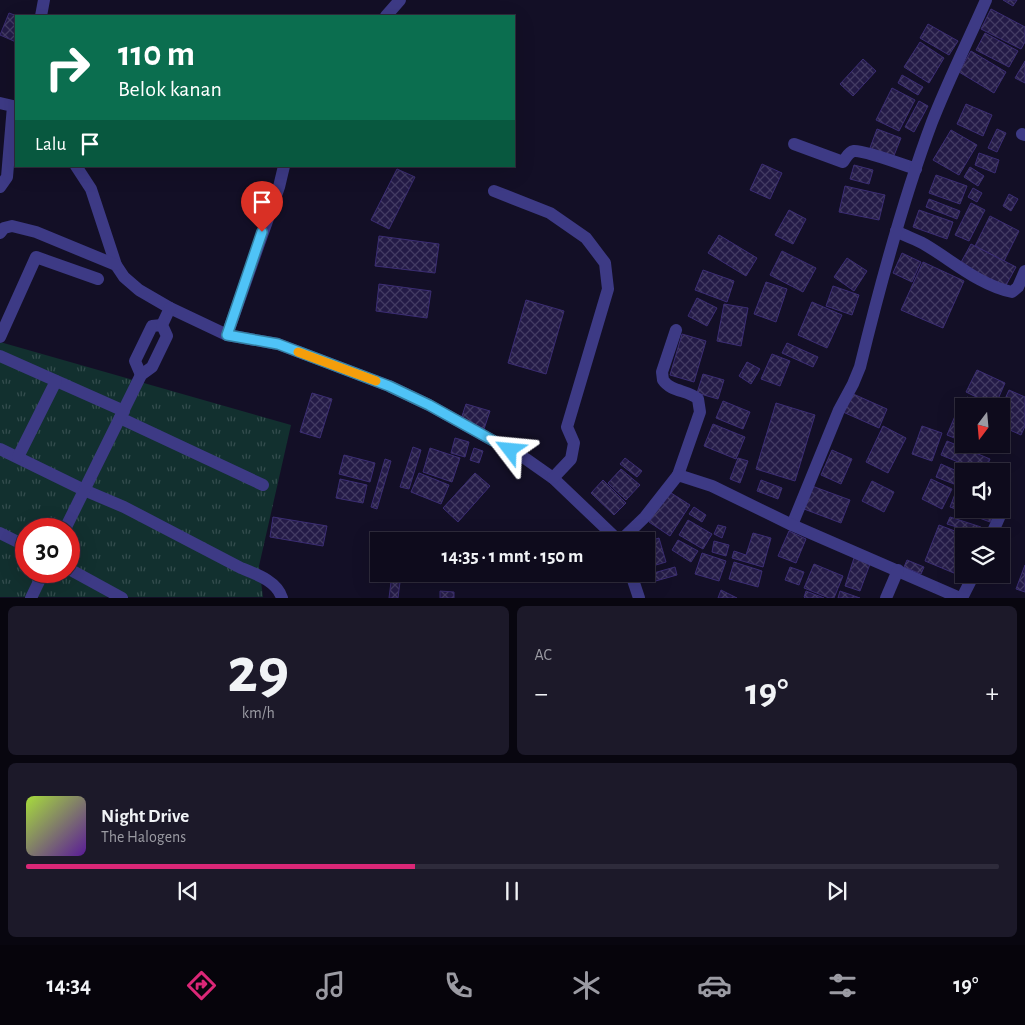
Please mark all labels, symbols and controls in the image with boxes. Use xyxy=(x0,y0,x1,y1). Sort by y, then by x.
icon: right xyxy=(35,35,100,100)
text: 110 m xyxy=(118,37,195,72)
text: Belok kanan xyxy=(118,78,222,100)
icon: arrive xyxy=(76,130,104,158)
text: Lalu xyxy=(35,135,66,154)
pin xyxy=(241,181,283,232)
icon: arrive xyxy=(248,188,276,216)
north arrow xyxy=(955,398,1010,452)
map controls xyxy=(955,398,1010,583)
position arrow xyxy=(483,423,535,475)
button: sound xyxy=(955,463,1010,518)
speed limit sign: 30 xyxy=(15,518,80,583)
button: layers xyxy=(955,528,1010,583)
text: 14:35 · 1 mnt · 150 m xyxy=(442,547,583,566)
text: 29 xyxy=(227,639,289,704)
text: AC xyxy=(535,647,552,663)
text: 19° xyxy=(745,674,788,712)
text: − xyxy=(535,680,548,708)
text: + xyxy=(986,680,999,708)
text: km/h xyxy=(242,705,275,721)
text: Night Drive xyxy=(101,807,189,826)
text: The Halogens xyxy=(101,829,186,845)
icon: previous xyxy=(174,877,202,905)
icon: pause xyxy=(498,877,526,905)
icon: next xyxy=(823,877,851,905)
icon: directions xyxy=(184,968,219,1003)
icon: music xyxy=(313,968,348,1003)
icon: phone xyxy=(441,968,476,1003)
icon: climate xyxy=(569,968,604,1003)
icon: car xyxy=(697,968,732,1003)
icon: filters xyxy=(825,968,860,1003)
text: 14:34 xyxy=(47,974,91,996)
text: 19° xyxy=(953,974,978,996)

